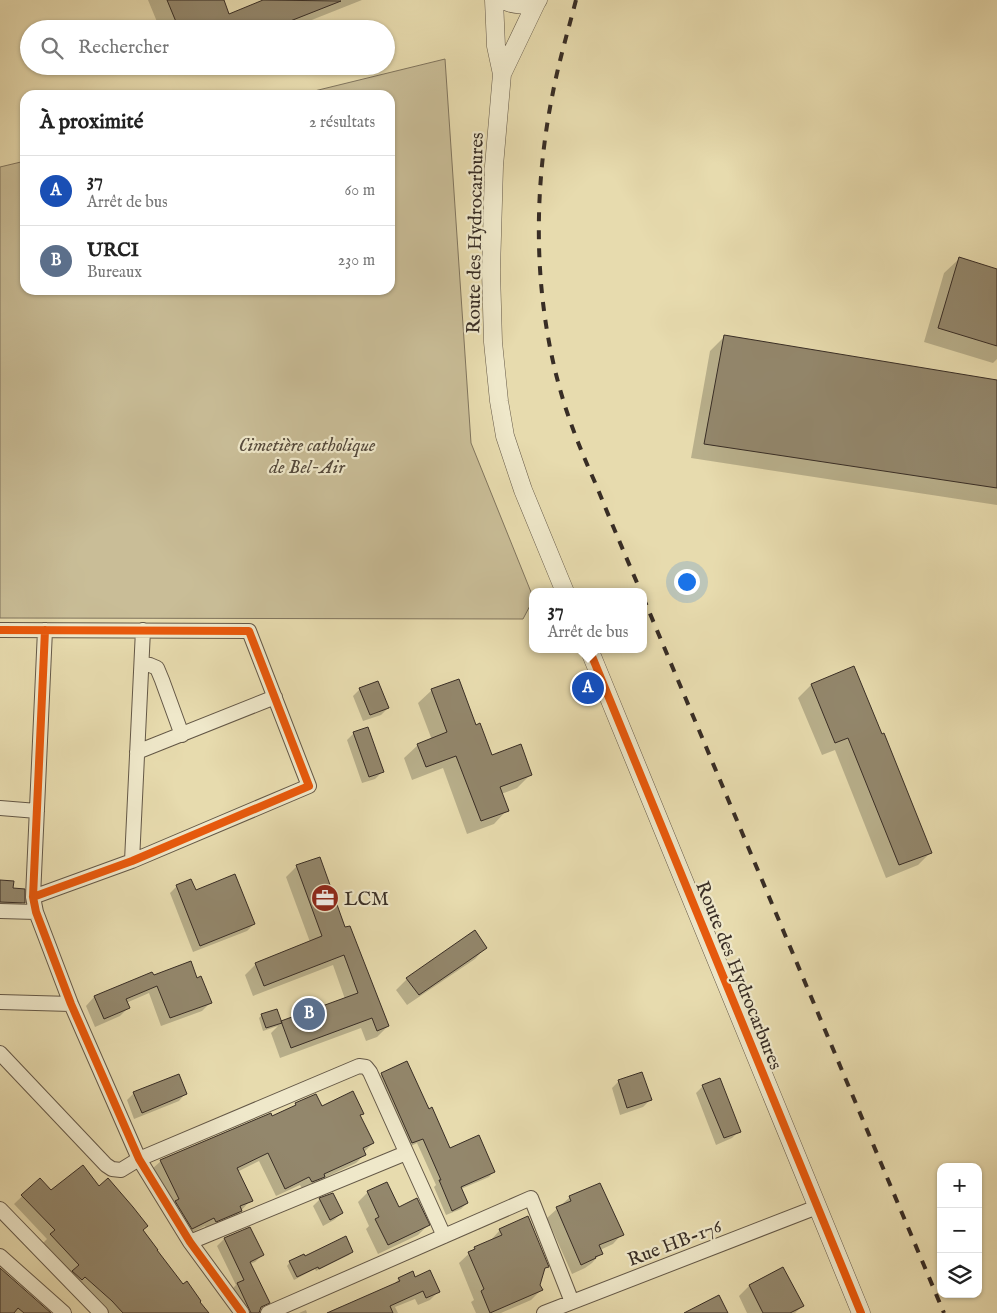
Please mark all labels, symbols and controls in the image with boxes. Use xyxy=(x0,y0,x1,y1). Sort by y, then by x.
search box xyxy=(20,20,395,75)
icon: search xyxy=(38,34,66,62)
text: Rechercher xyxy=(78,36,169,60)
text: À proximité xyxy=(40,109,143,136)
text: 2 résultats xyxy=(309,113,375,133)
street label: Route des Hydrocarbures xyxy=(462,132,490,334)
text: 37 xyxy=(87,169,103,193)
text: A xyxy=(51,181,61,201)
text: 60 m xyxy=(345,181,375,201)
text: Arrêt de bus xyxy=(87,193,168,213)
text: URCI xyxy=(87,239,139,263)
text: B xyxy=(51,251,61,271)
text: 230 m xyxy=(338,251,375,271)
text: Bureaux xyxy=(87,263,142,283)
park label: Cimetière catholique de Bel-Air xyxy=(239,434,376,480)
your location xyxy=(674,569,700,595)
popup xyxy=(529,588,647,653)
text: 37 xyxy=(548,599,564,623)
text: Arrêt de bus xyxy=(548,623,628,643)
pin: A xyxy=(572,669,604,707)
street label: Route des Hydrocarbures xyxy=(689,878,787,1074)
office icon: LCM xyxy=(310,883,340,913)
place label: LCM xyxy=(344,888,389,912)
pin: B xyxy=(293,995,325,1033)
map controls xyxy=(937,1163,982,1298)
button: + xyxy=(937,1163,982,1208)
button: − xyxy=(937,1208,982,1253)
street label: Rue HB-176 xyxy=(624,1215,726,1273)
button: layers xyxy=(937,1253,982,1298)

